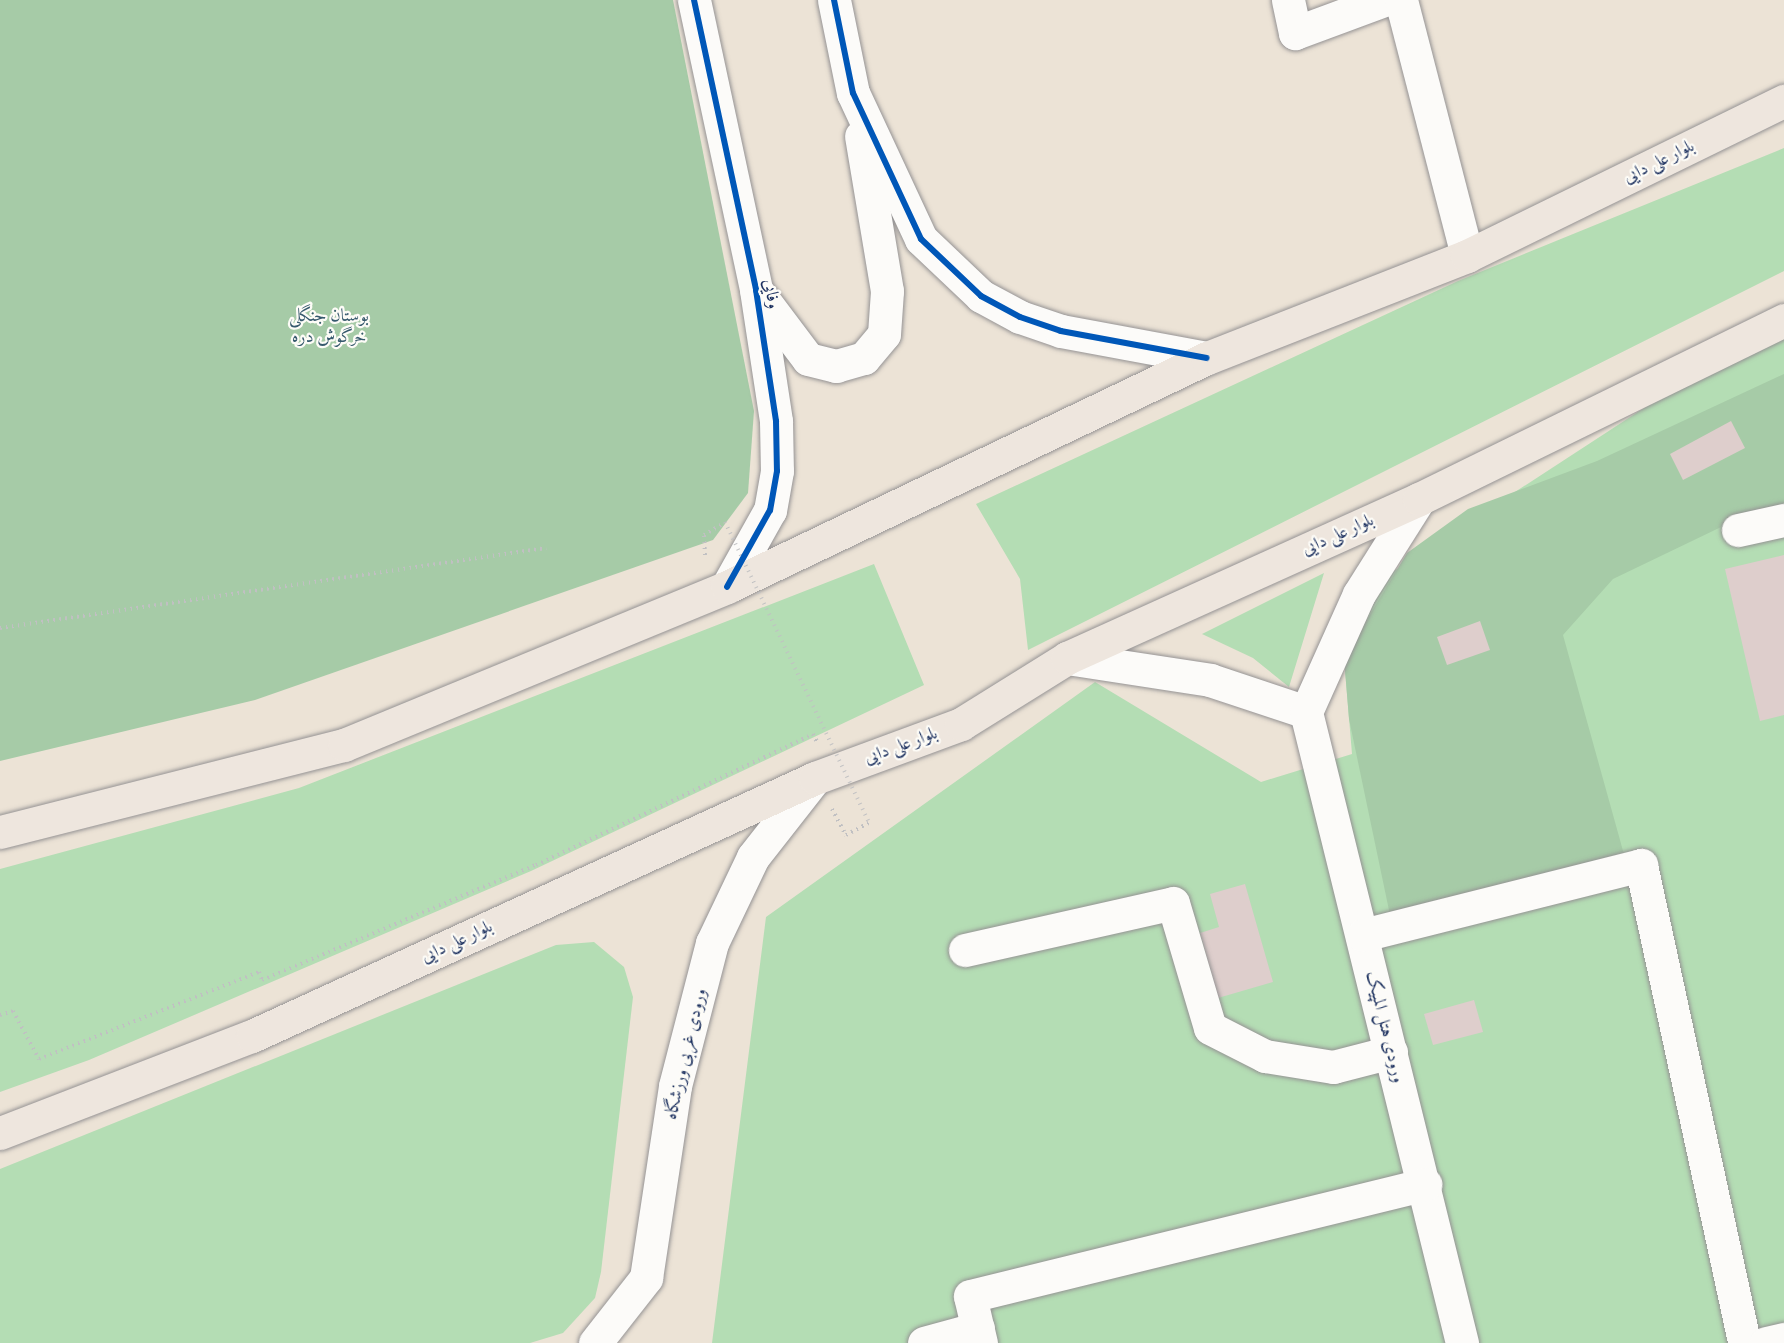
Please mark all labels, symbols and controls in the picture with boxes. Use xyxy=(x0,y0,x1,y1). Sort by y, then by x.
street label: بلوار علی دایی xyxy=(1620,136,1698,188)
street label: وفایی xyxy=(758,277,784,311)
park label: بوستان جنگلی خرگوش دره xyxy=(289,306,369,348)
street label: بلوار علی دایی xyxy=(1299,510,1377,560)
street label: بلوار علی دایی xyxy=(861,723,941,769)
street label: بلوار علی دایی xyxy=(418,916,496,968)
street label: ورودی هتل المپیک xyxy=(1361,969,1409,1085)
street label: ورودی غربی ورزشگاه xyxy=(660,986,712,1122)

